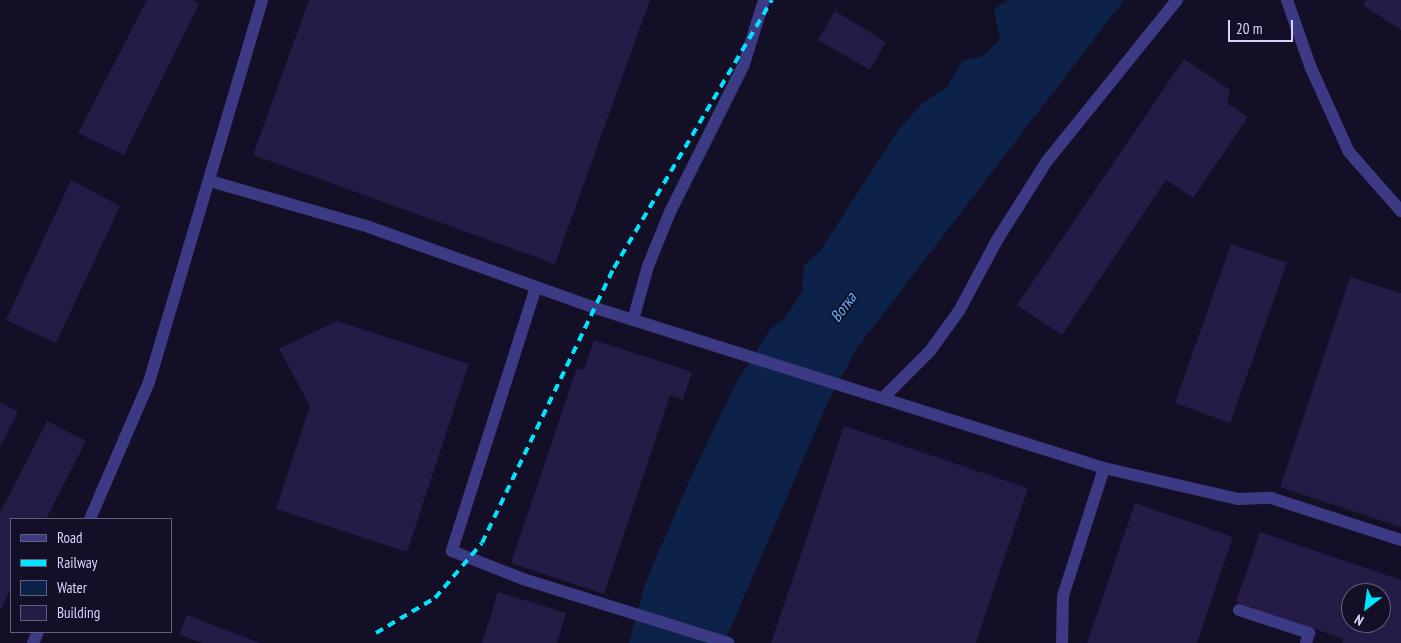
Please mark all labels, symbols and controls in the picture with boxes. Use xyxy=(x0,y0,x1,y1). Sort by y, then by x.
scale bar xyxy=(1231,10,1296,42)
text: 20 m xyxy=(1236,19,1262,38)
water label: Вотка xyxy=(826,288,860,326)
legend xyxy=(10,518,172,633)
text: Road xyxy=(57,528,83,547)
text: Railway xyxy=(57,553,97,572)
text: Water xyxy=(57,578,87,597)
north arrow xyxy=(1341,583,1391,633)
text: Building xyxy=(57,603,100,622)
text: N xyxy=(1351,610,1367,630)

